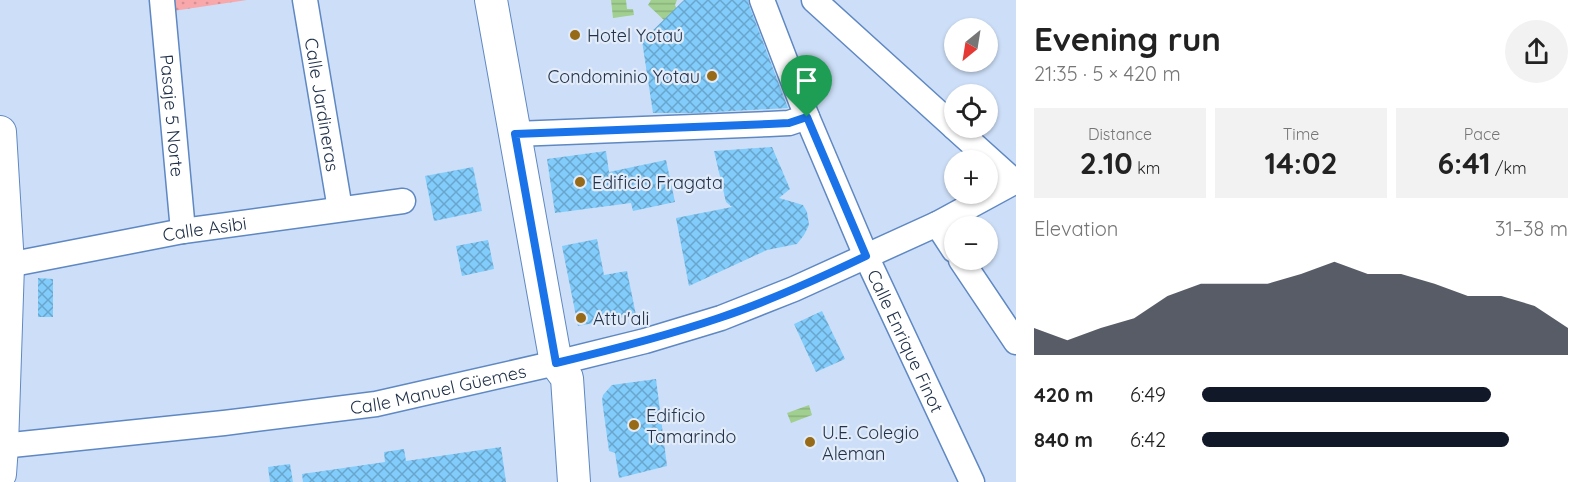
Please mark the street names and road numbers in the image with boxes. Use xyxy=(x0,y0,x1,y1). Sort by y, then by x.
street label: Calle Jardineras xyxy=(300,36,345,173)
street label: Pasaje 5 Norte xyxy=(155,53,190,178)
street label: Calle Asibi xyxy=(161,211,248,246)
street label: Calle Enrique Finot xyxy=(862,266,949,416)
street label: Calle Manuel Güemes xyxy=(349,359,528,419)

